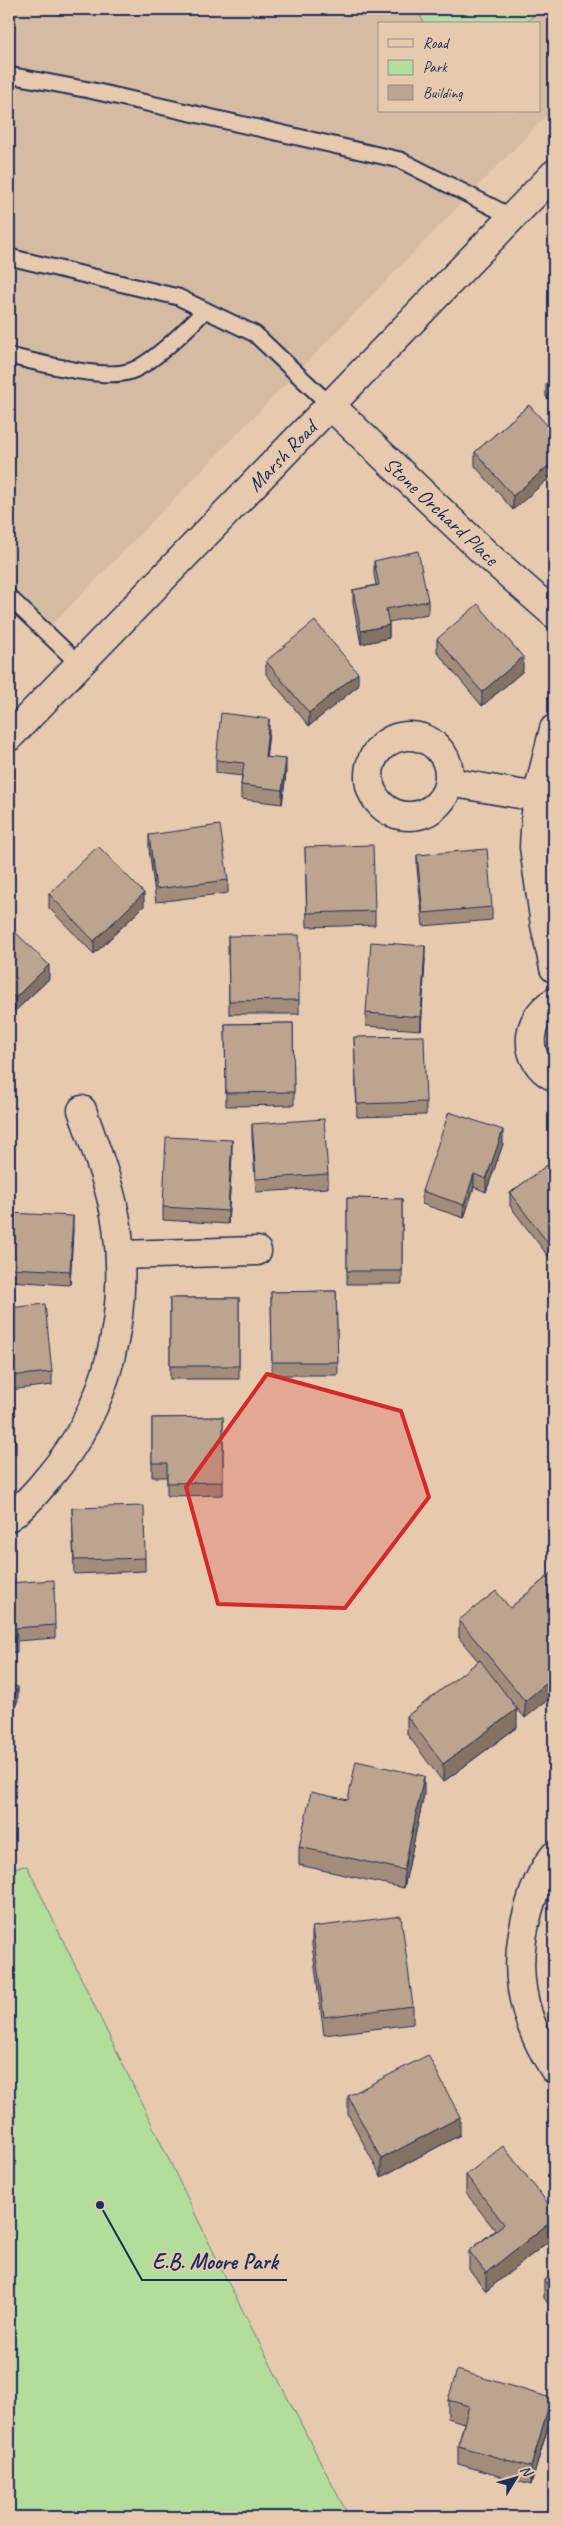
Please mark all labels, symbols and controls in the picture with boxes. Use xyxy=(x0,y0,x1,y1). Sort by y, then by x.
legend xyxy=(378,22,540,112)
text: Road xyxy=(423,34,450,53)
text: Park xyxy=(423,58,448,77)
text: Building xyxy=(423,84,463,103)
street label: Marsh Road xyxy=(242,412,325,497)
street label: Stone Orchard Place xyxy=(378,451,505,572)
callout: E.B. Moore Park xyxy=(142,2243,287,2280)
text: E.B. Moore Park xyxy=(152,2248,279,2276)
north arrow xyxy=(490,2454,540,2504)
text: N xyxy=(517,2462,537,2481)

